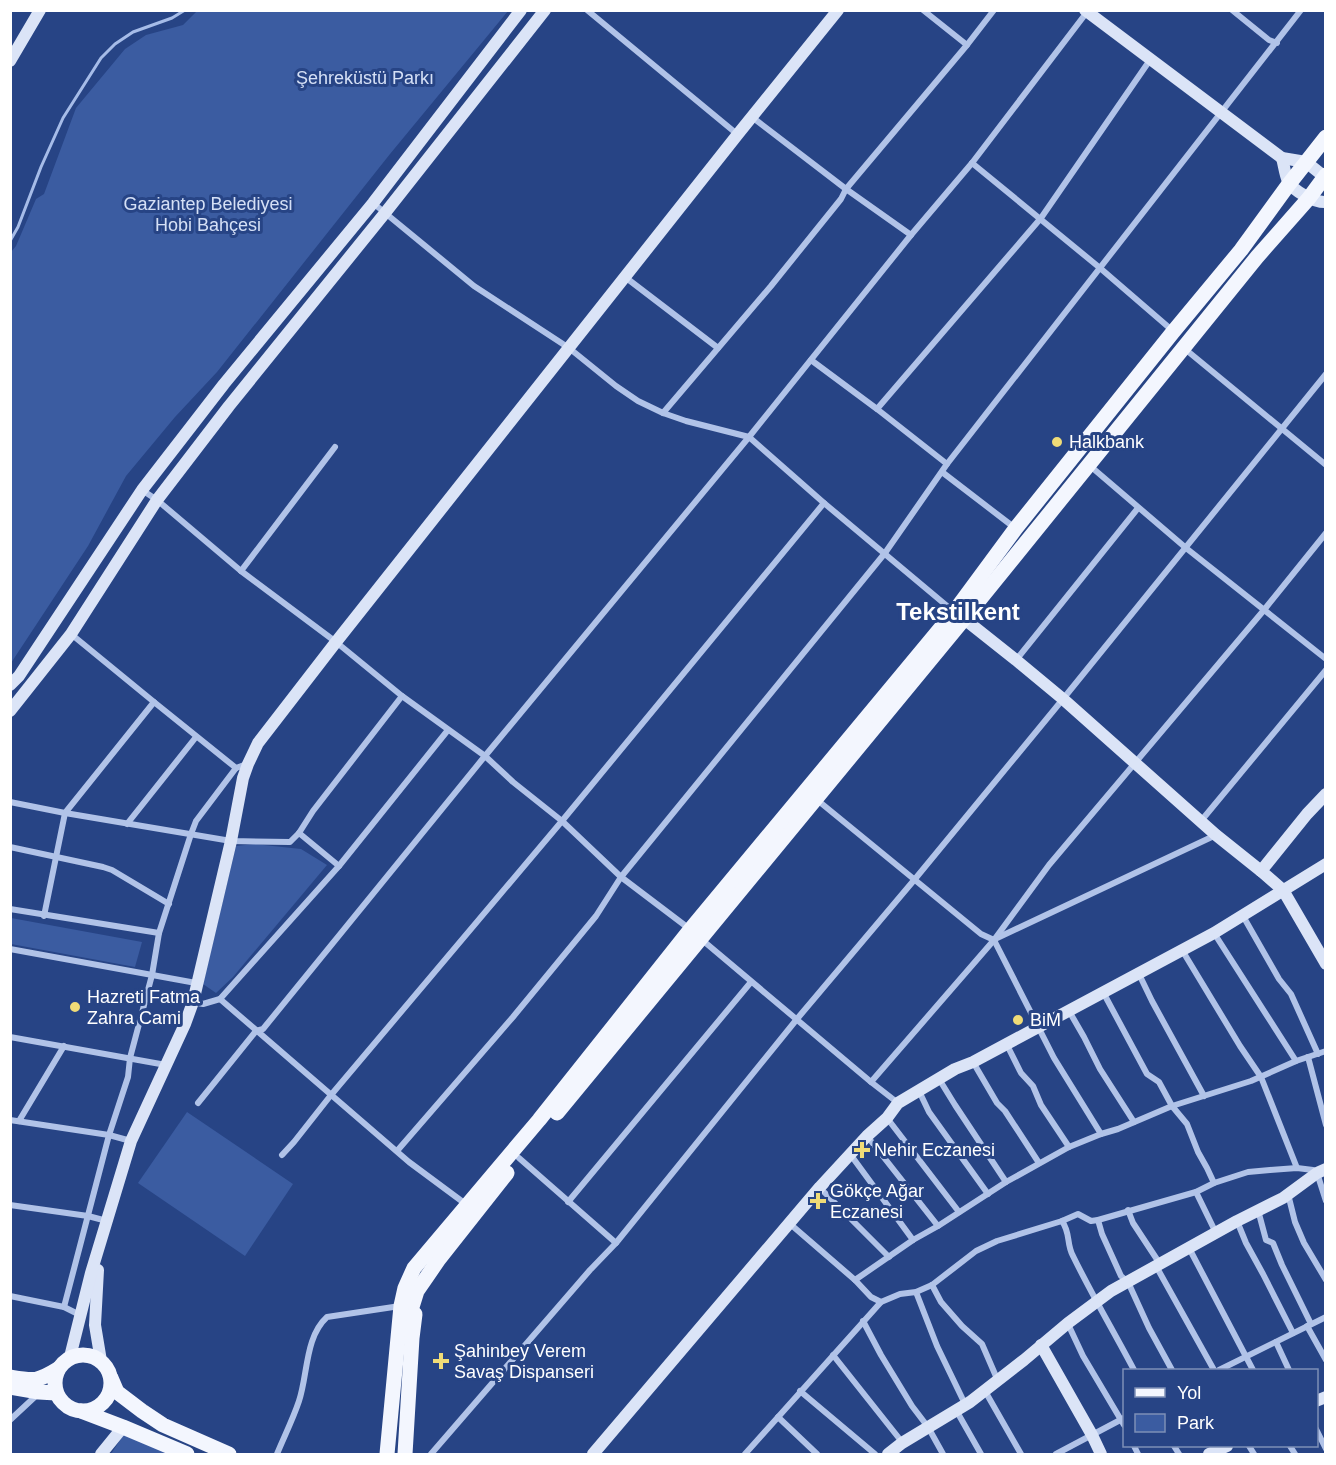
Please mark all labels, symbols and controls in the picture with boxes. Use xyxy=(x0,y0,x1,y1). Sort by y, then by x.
park label: Şehreküstü Parkı xyxy=(296,68,434,88)
park label: Gaziantep Belediyesi Hobi Bahçesi xyxy=(123,194,293,235)
place label: Halkbank xyxy=(1069,432,1145,452)
marker: Halkbank xyxy=(1050,435,1064,449)
district label: Tekstilkent xyxy=(896,598,1020,625)
place label: Hazreti Fatma Zahra Cami xyxy=(87,987,201,1028)
marker: Hazreti Fatma Zahra Cami xyxy=(68,1000,82,1014)
place label: BiM xyxy=(1030,1010,1061,1030)
marker: BiM xyxy=(1011,1013,1025,1027)
place label: Nehir Eczanesi xyxy=(874,1140,995,1160)
marker: Nehir Eczanesi xyxy=(855,1143,869,1157)
place label: Gökçe Ağar Eczanesi xyxy=(830,1181,924,1222)
marker: Gökçe Ağar Eczanesi xyxy=(811,1194,825,1208)
place label: Şahinbey Verem Savaş Dispanseri xyxy=(454,1341,594,1382)
marker: Şahinbey Verem Savaş Dispanseri xyxy=(432,1352,450,1370)
legend xyxy=(1123,1369,1318,1447)
text: Yol xyxy=(1177,1383,1201,1403)
text: Park xyxy=(1177,1413,1215,1433)

